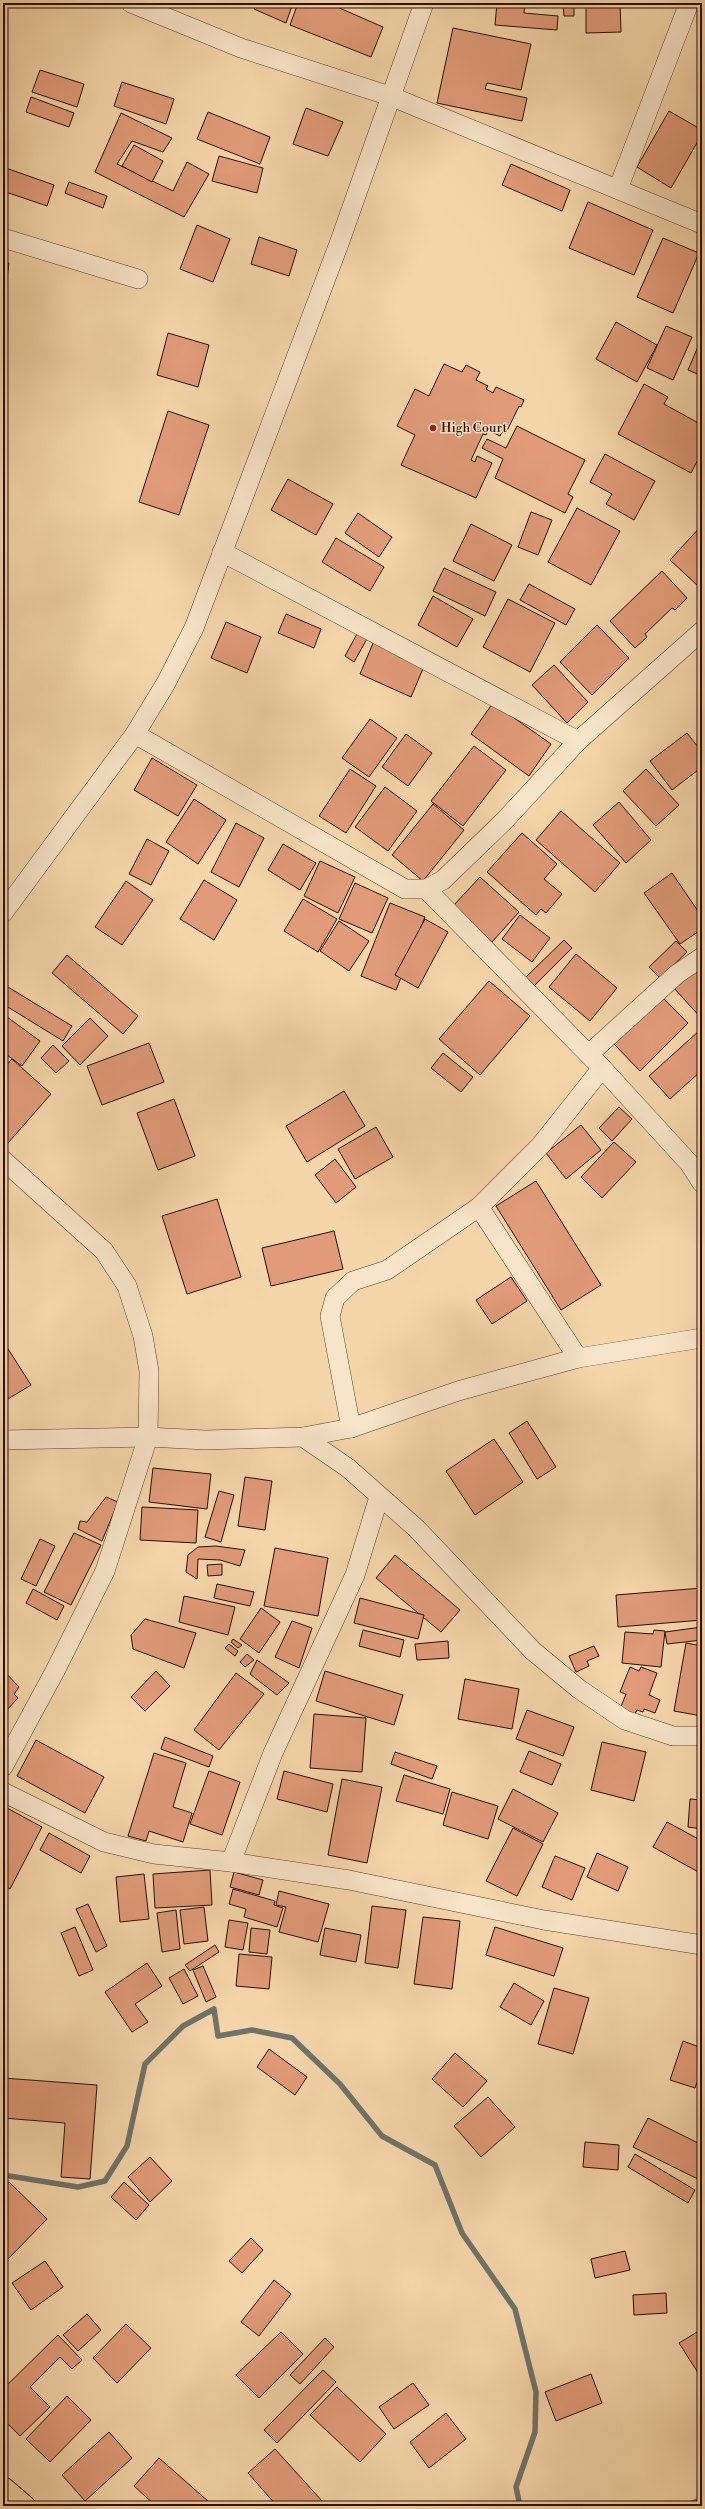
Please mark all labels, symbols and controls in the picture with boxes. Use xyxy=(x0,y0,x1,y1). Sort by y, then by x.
place label: High Court xyxy=(441,420,507,436)
marker: High Court xyxy=(428,423,438,433)

